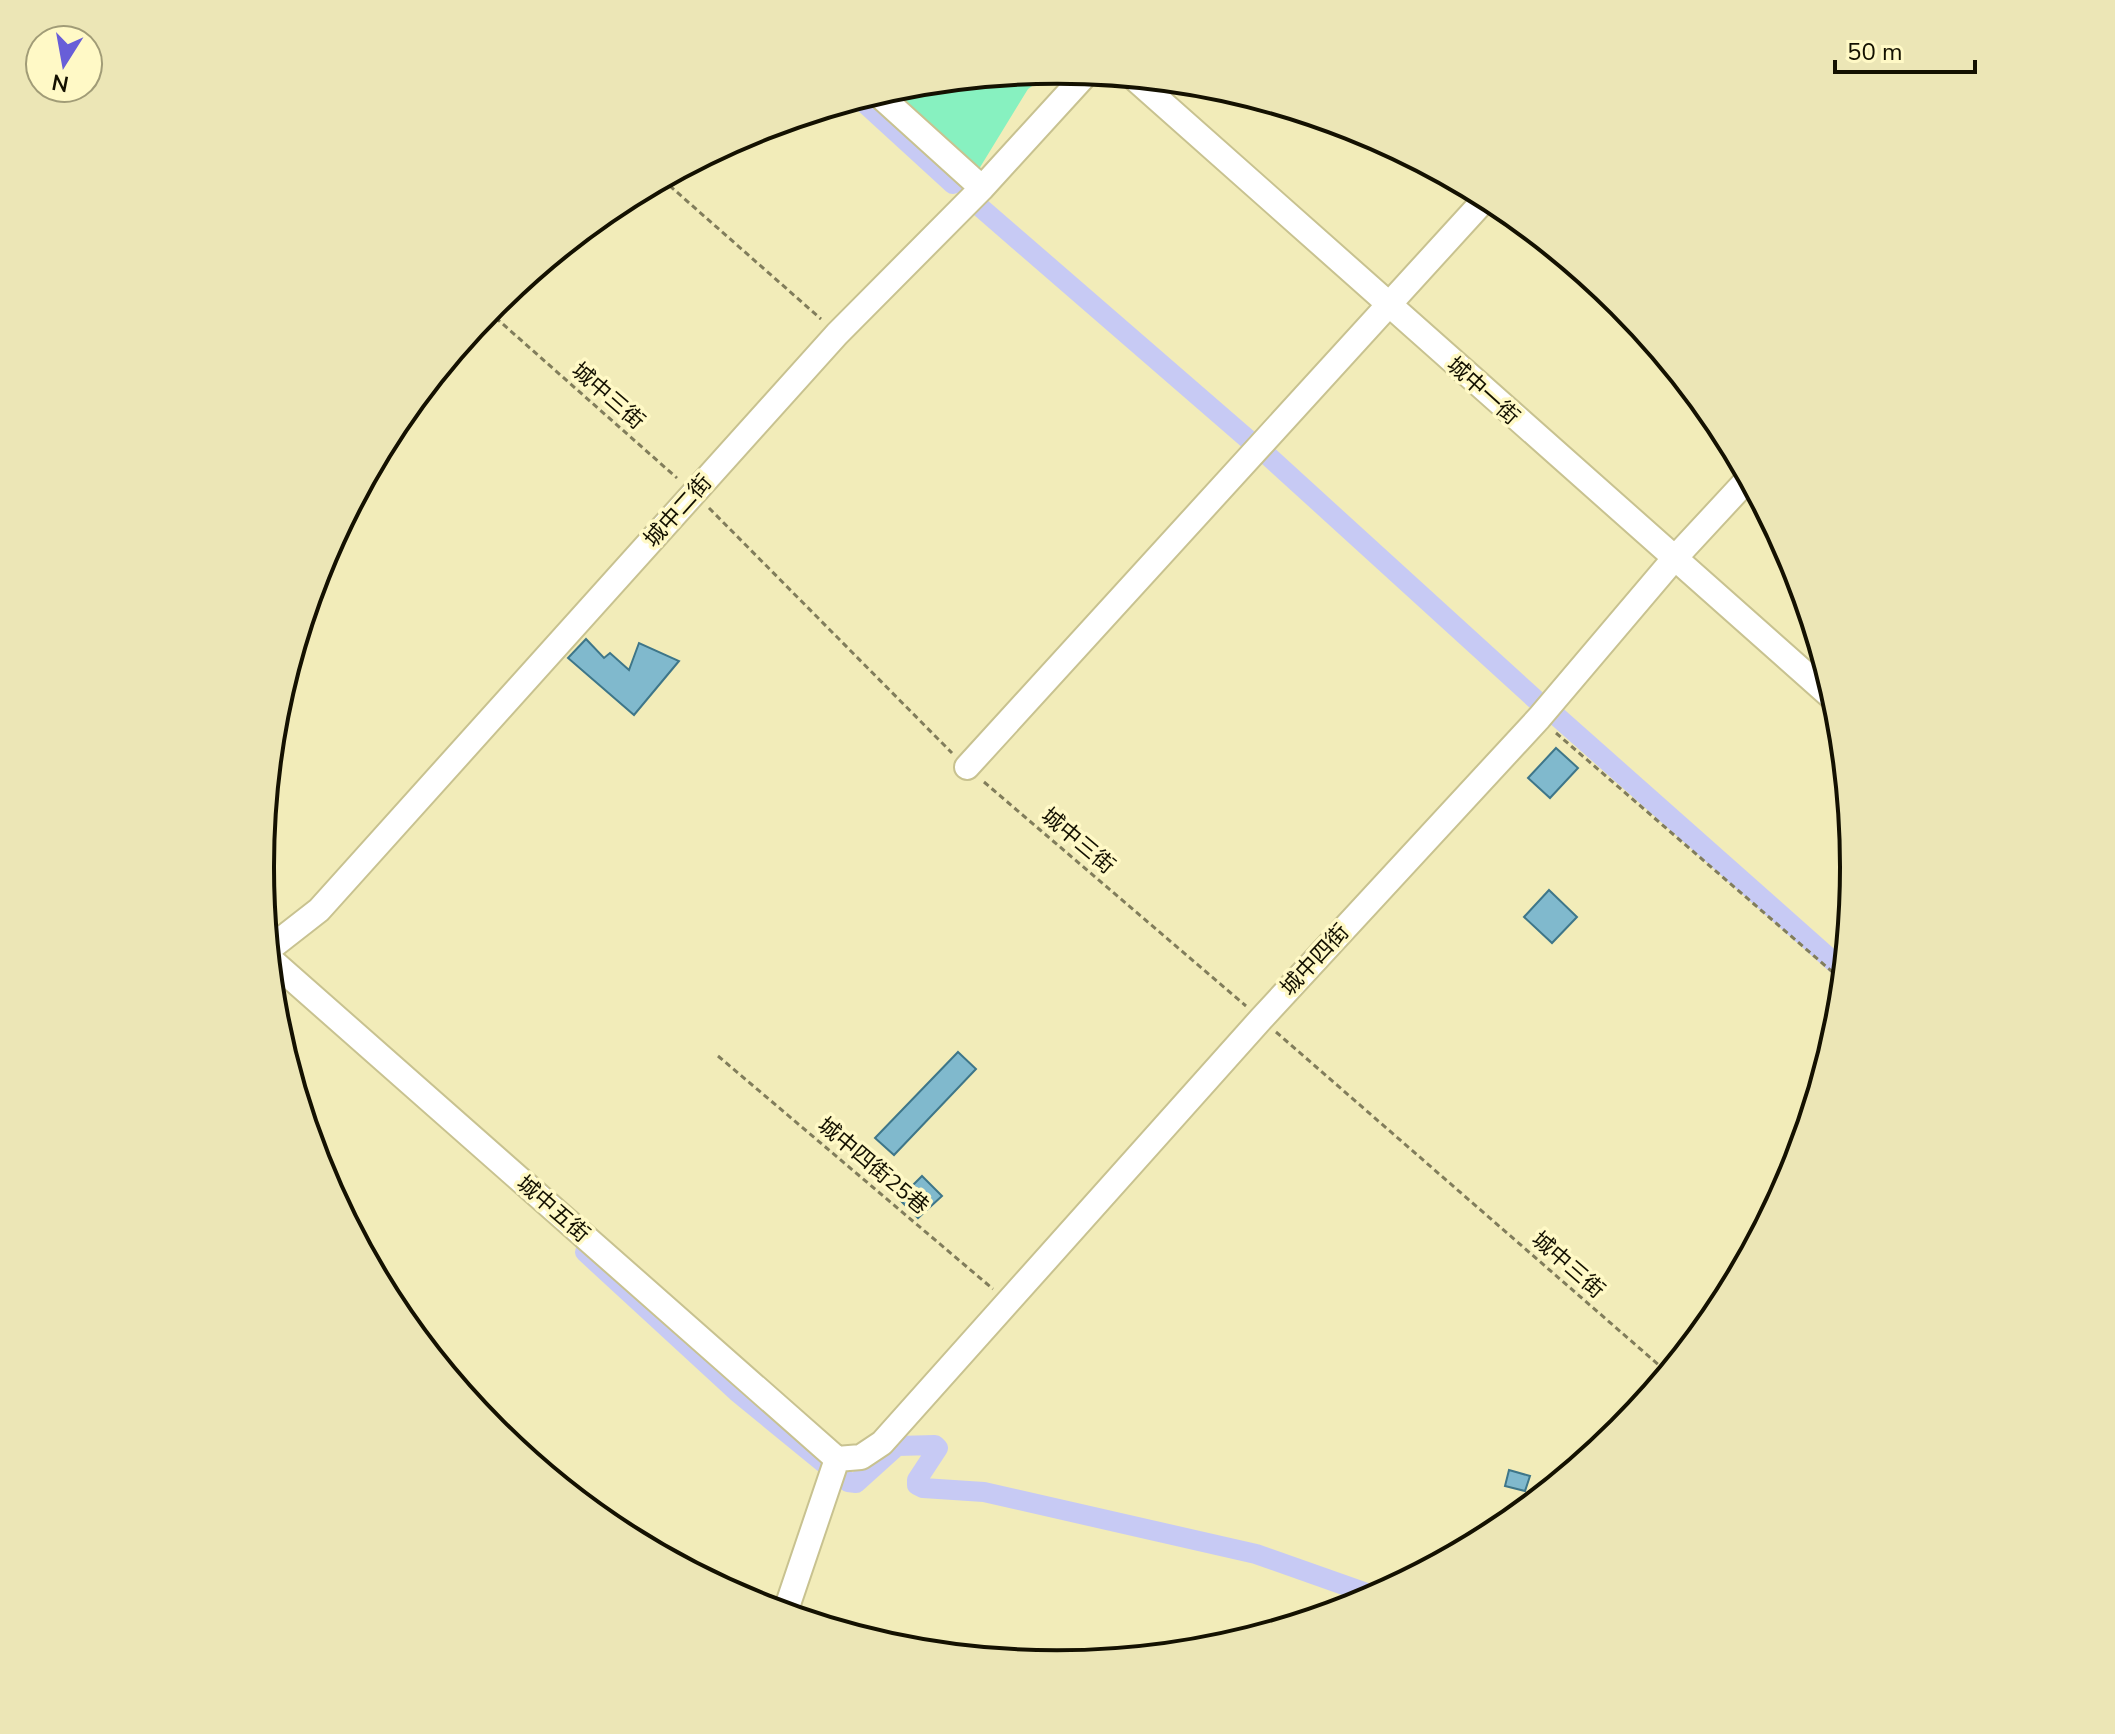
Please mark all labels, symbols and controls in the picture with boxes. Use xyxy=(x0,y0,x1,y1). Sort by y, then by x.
north arrow xyxy=(24,24,104,104)
scale bar xyxy=(1835,24,1975,74)
text: 50 m xyxy=(1847,36,1903,68)
text: N xyxy=(49,66,71,99)
street label: 城中一街 xyxy=(1440,350,1526,432)
street label: 城中三街 xyxy=(565,356,651,436)
street label: 城中二街 xyxy=(637,468,719,554)
street label: 城中三街 xyxy=(1035,801,1121,881)
street label: 城中四街 xyxy=(1274,918,1356,1002)
street label: 城中四街25巷 xyxy=(811,1111,935,1221)
street label: 城中五街 xyxy=(510,1169,596,1249)
street label: 城中三街 xyxy=(1525,1225,1611,1305)

